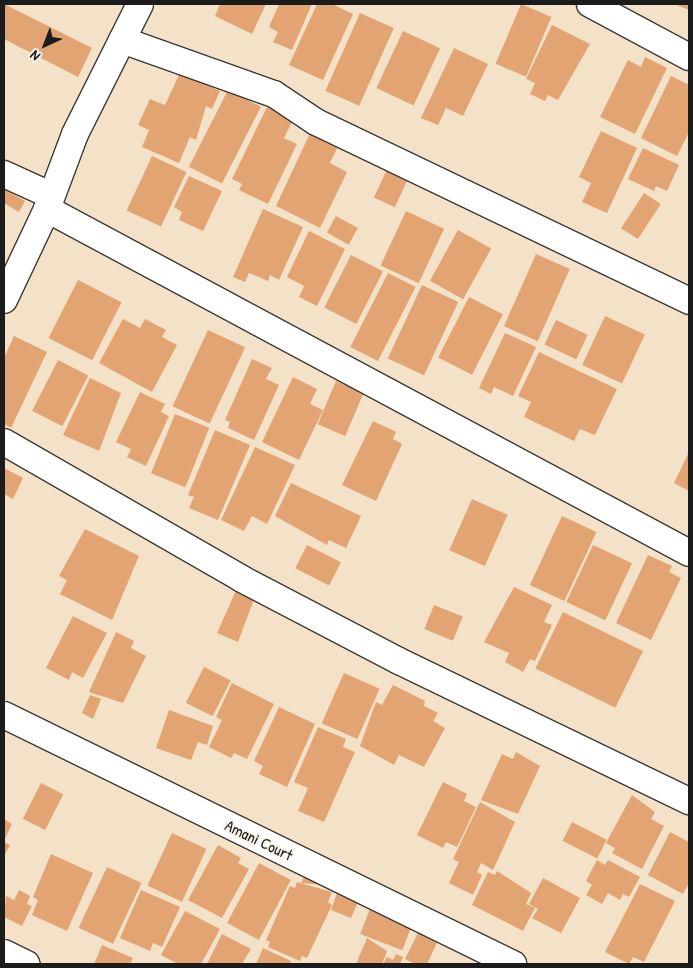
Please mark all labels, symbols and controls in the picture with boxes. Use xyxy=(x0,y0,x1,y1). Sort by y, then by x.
north arrow xyxy=(20,20,70,70)
text: N xyxy=(25,47,44,66)
street label: Amani Court xyxy=(222,815,296,865)

